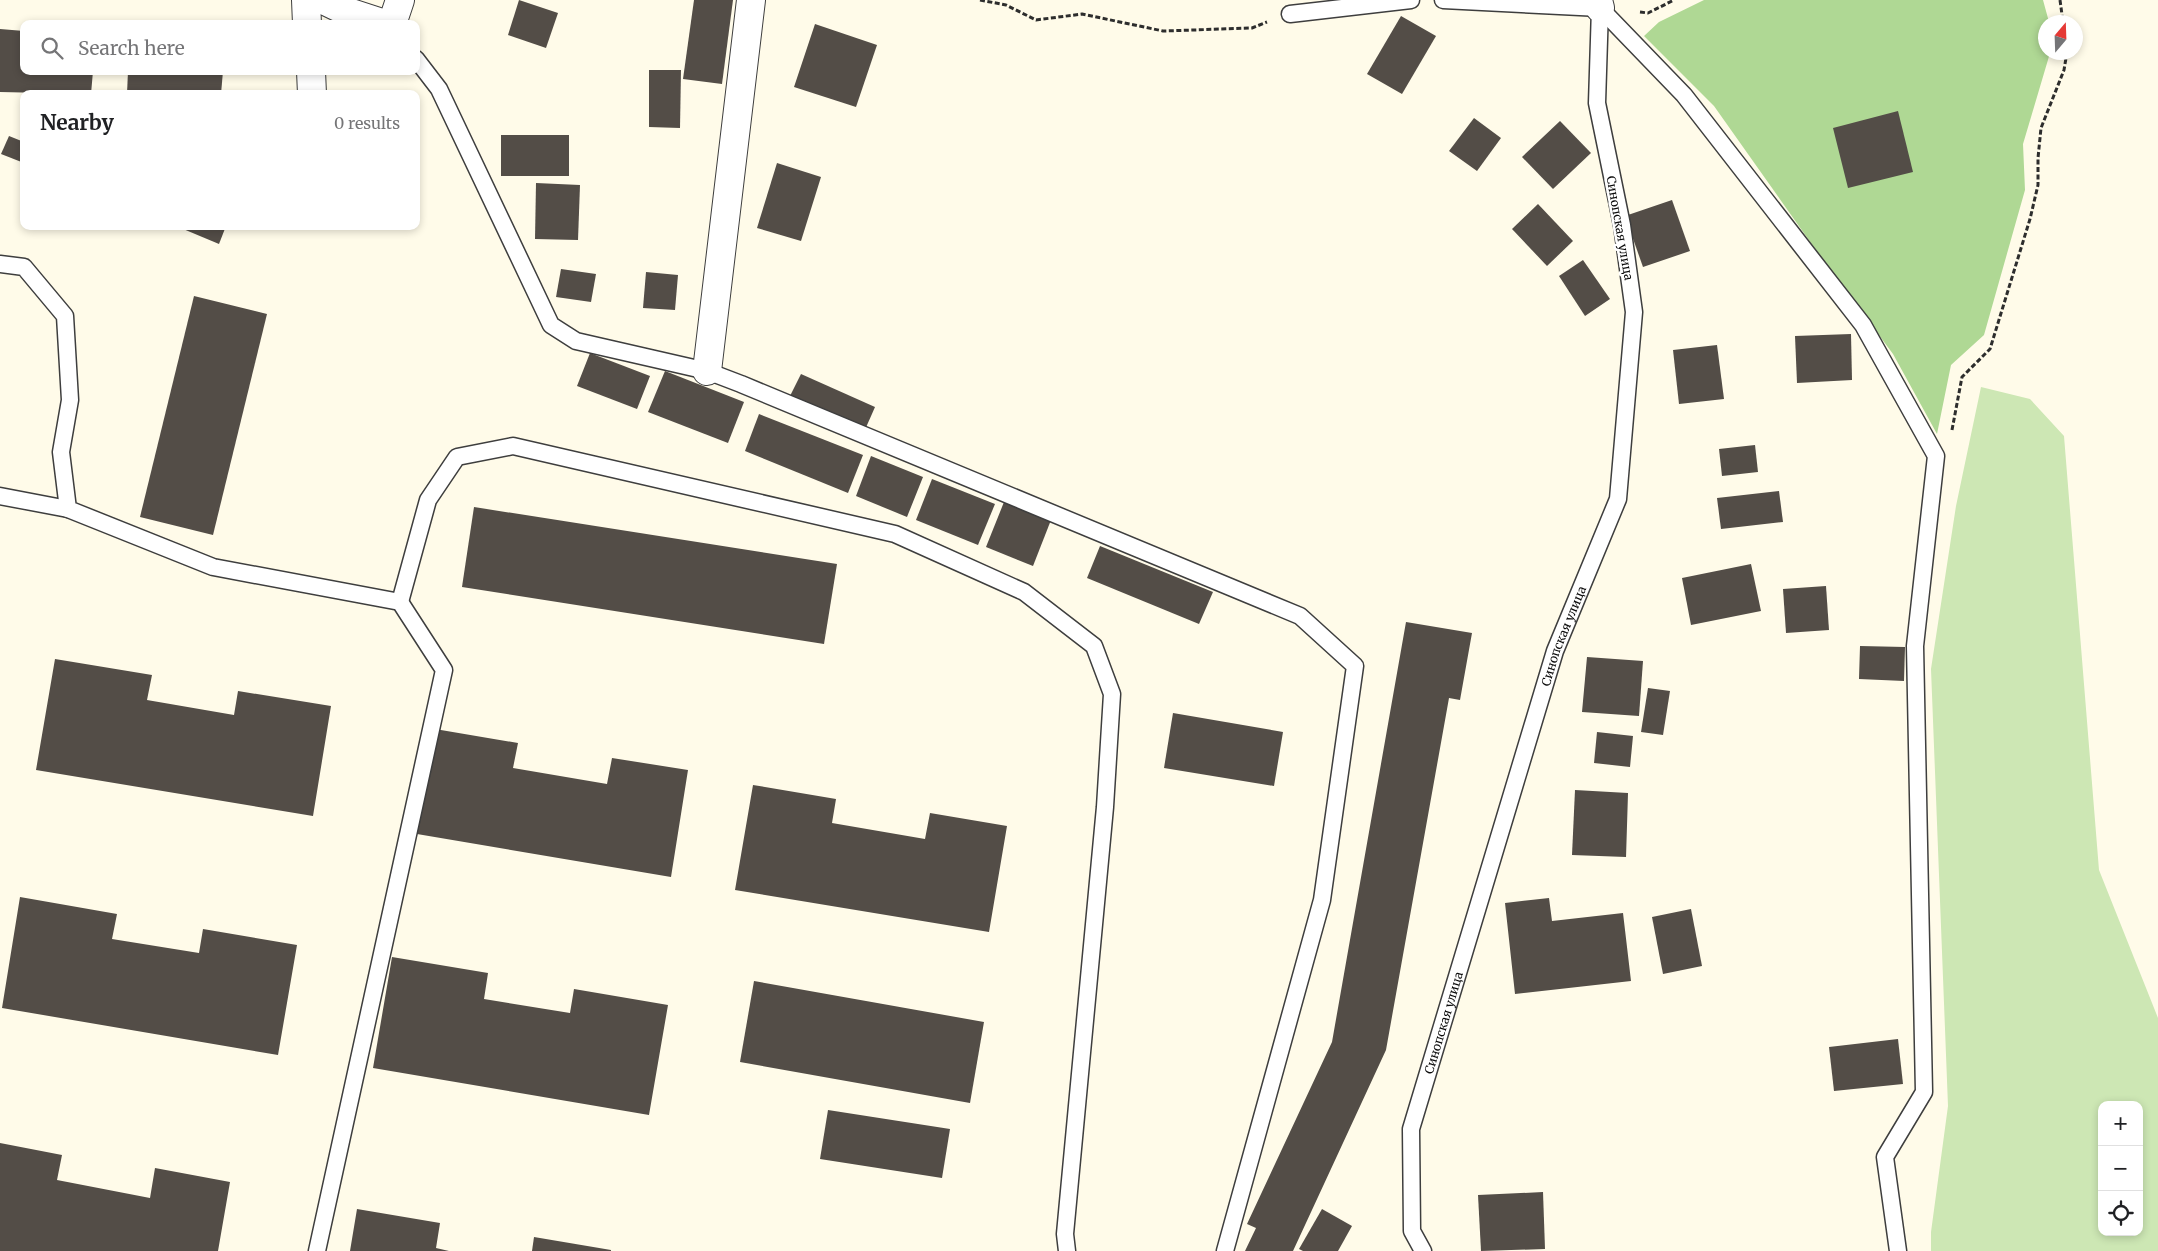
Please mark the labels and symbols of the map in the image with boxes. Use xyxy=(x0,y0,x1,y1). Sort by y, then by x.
north arrow xyxy=(2038,15,2083,60)
street label: Синопская улица xyxy=(1603,175,1637,282)
street label: Синопская улица xyxy=(1537,583,1589,688)
street label: Синопская улица xyxy=(1421,969,1466,1075)

